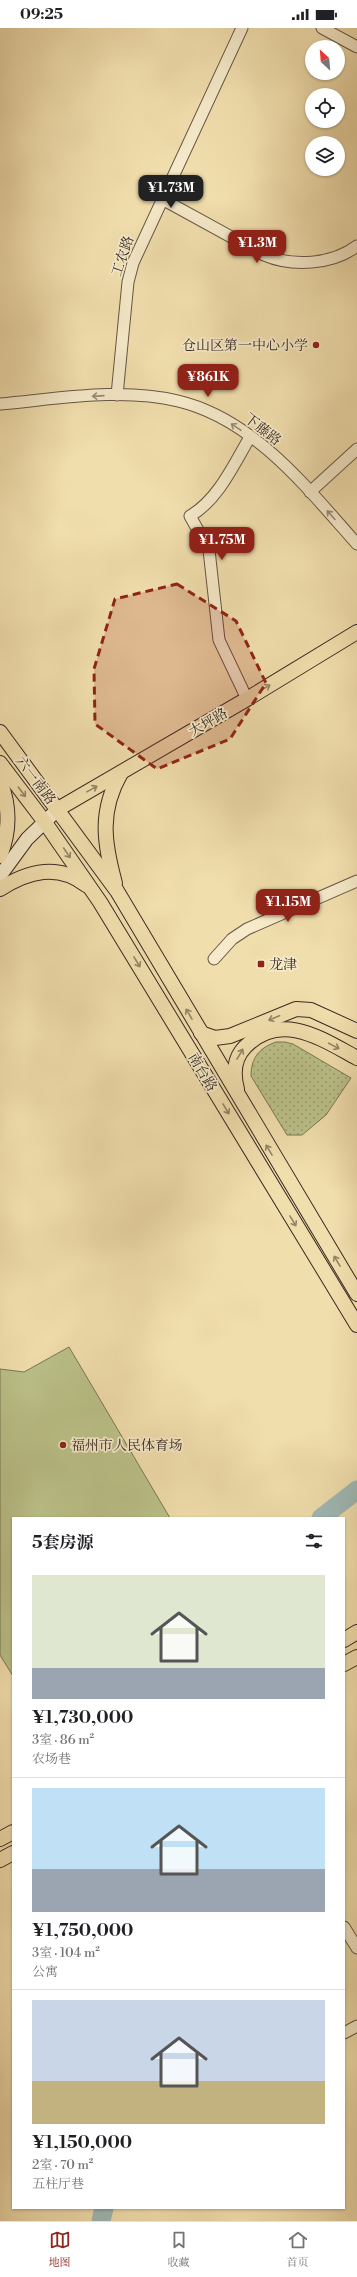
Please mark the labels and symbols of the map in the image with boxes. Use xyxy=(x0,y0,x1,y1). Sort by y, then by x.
north arrow xyxy=(305,40,345,80)
pin: ¥1.73M xyxy=(138,175,204,209)
pin: ¥1.3M xyxy=(229,230,285,264)
street label: 工农路 xyxy=(108,234,138,279)
place label: 仓山区第一中心小学 xyxy=(182,337,308,355)
marker: 仓山区第一中心小学 xyxy=(311,340,321,350)
pin: ¥861K xyxy=(180,364,236,398)
one-way arrow xyxy=(92,392,105,399)
street label: 下藤路 xyxy=(240,410,284,450)
one-way arrow xyxy=(230,423,241,431)
one-way arrow xyxy=(326,510,335,520)
pin: ¥1.75M xyxy=(189,527,255,561)
one-way arrow xyxy=(259,684,271,692)
street label: 大坪路 xyxy=(186,705,231,741)
street label: 六一南路 xyxy=(11,753,59,808)
one-way arrow xyxy=(86,785,98,792)
one-way arrow xyxy=(18,786,26,797)
one-way arrow xyxy=(63,847,71,859)
pin: ¥1.15M xyxy=(255,889,321,923)
one-way arrow xyxy=(133,956,141,968)
place label: 龙津 xyxy=(269,956,297,974)
marker: 龙津 xyxy=(256,959,266,969)
one-way arrow xyxy=(185,1008,193,1020)
one-way arrow xyxy=(268,1015,280,1023)
one-way arrow xyxy=(328,1043,340,1050)
one-way arrow xyxy=(237,1048,245,1060)
street label: 南台路 xyxy=(184,1050,221,1095)
one-way arrow xyxy=(222,1103,230,1115)
one-way arrow xyxy=(265,1144,273,1156)
one-way arrow xyxy=(290,1215,298,1227)
one-way arrow xyxy=(332,1255,340,1267)
place label: 福州市人民体育场 xyxy=(71,1437,183,1455)
marker: 福州市人民体育场 xyxy=(58,1440,68,1450)

